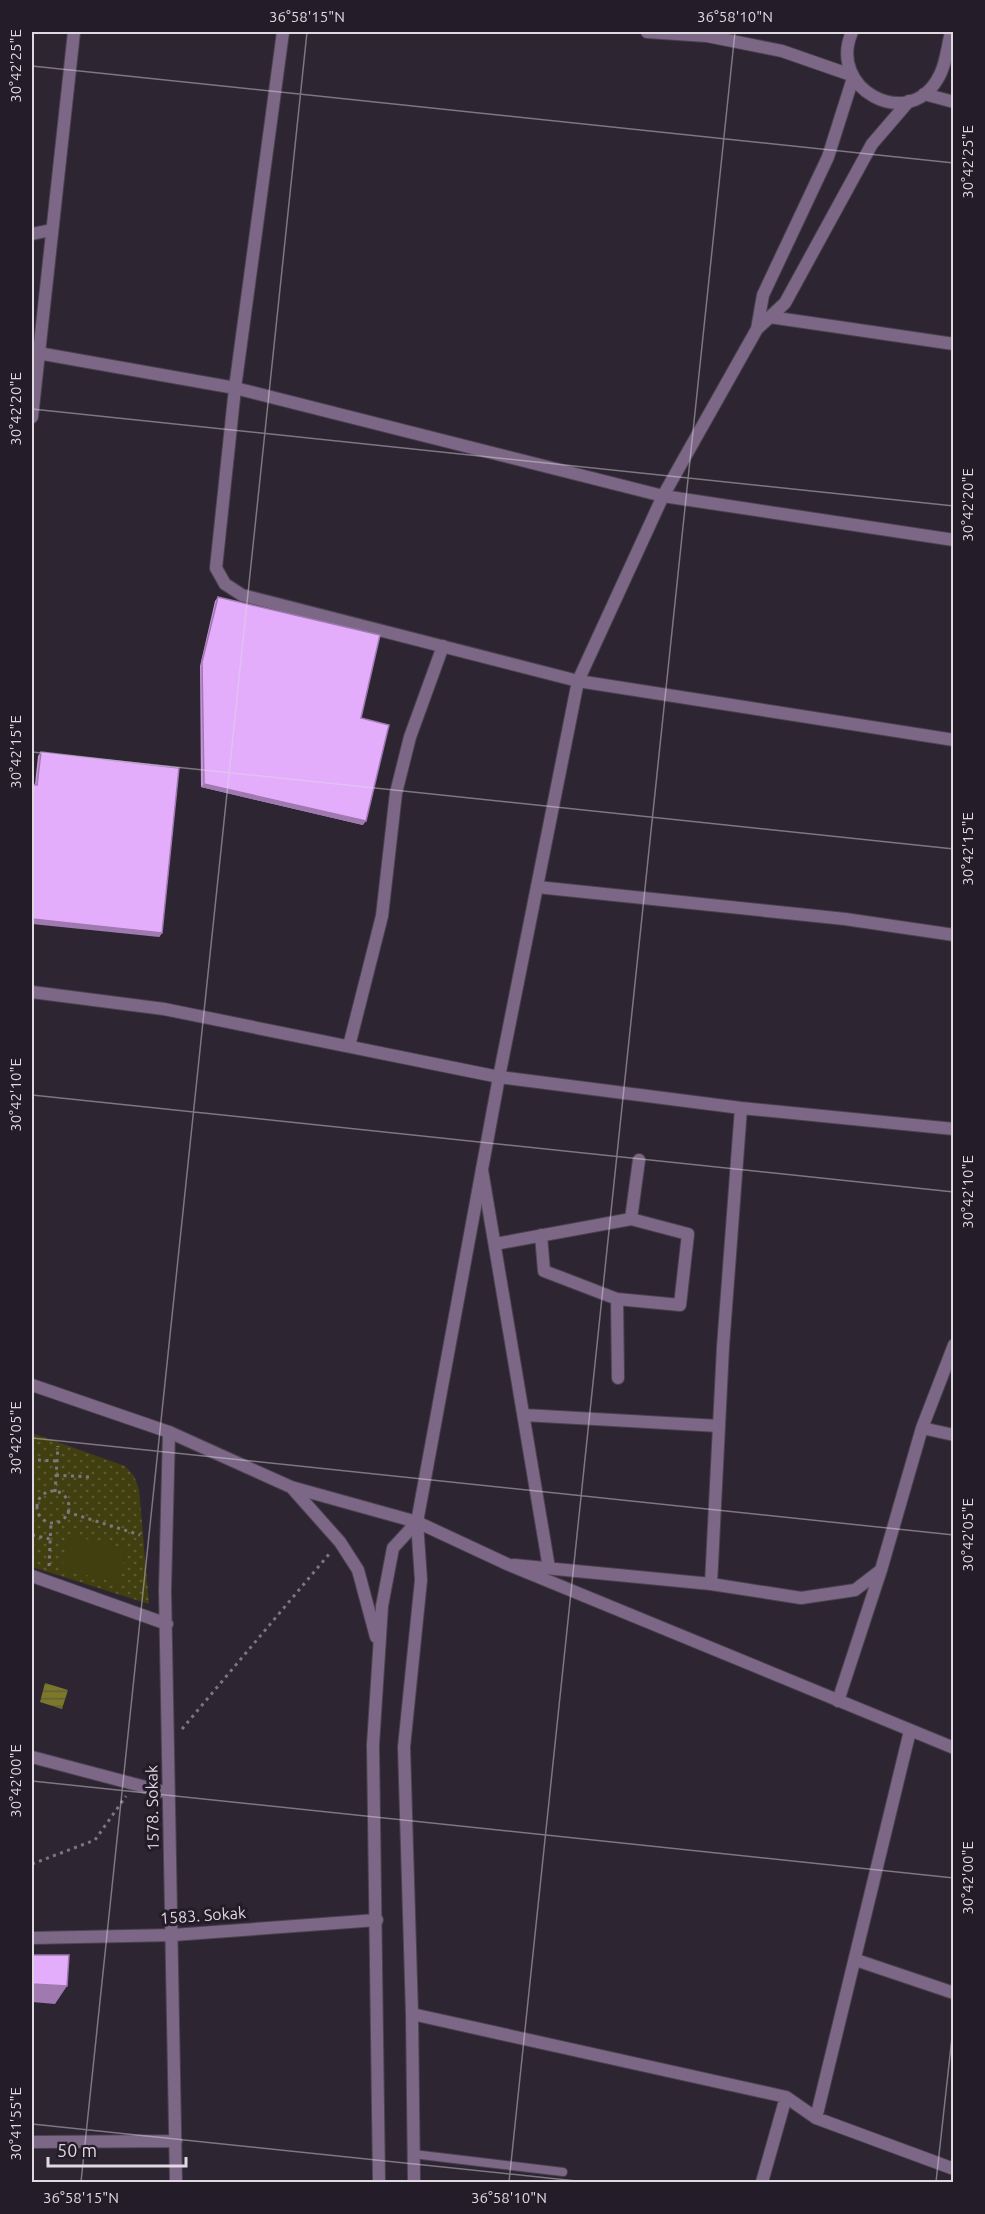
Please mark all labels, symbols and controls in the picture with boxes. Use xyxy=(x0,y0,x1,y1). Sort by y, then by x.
text: 36°58'15"N xyxy=(269,8,345,25)
text: 36°58'10"N xyxy=(697,8,773,25)
text: 30°42'25"E xyxy=(7,29,24,103)
text: 30°42'25"E xyxy=(959,125,976,199)
text: 30°42'20"E xyxy=(7,372,24,446)
text: 30°42'20"E xyxy=(959,468,976,542)
text: 30°42'15"E xyxy=(7,715,24,789)
text: 30°42'15"E xyxy=(959,812,976,886)
text: 30°42'10"E xyxy=(7,1058,24,1132)
text: 30°42'10"E xyxy=(959,1155,976,1229)
text: 30°42'05"E xyxy=(7,1401,24,1475)
text: 30°42'05"E xyxy=(959,1498,976,1572)
text: 30°42'00"E xyxy=(7,1744,24,1818)
street label: 1578. Sokak xyxy=(142,1765,162,1851)
text: 30°42'00"E xyxy=(959,1841,976,1915)
street label: 1583. Sokak xyxy=(160,1903,246,1927)
text: 30°41'55"E xyxy=(7,2087,24,2161)
scale bar xyxy=(48,2130,186,2168)
text: 50 m xyxy=(57,2140,97,2160)
text: 36°58'15"N xyxy=(43,2189,119,2206)
text: 36°58'10"N xyxy=(471,2189,547,2206)

